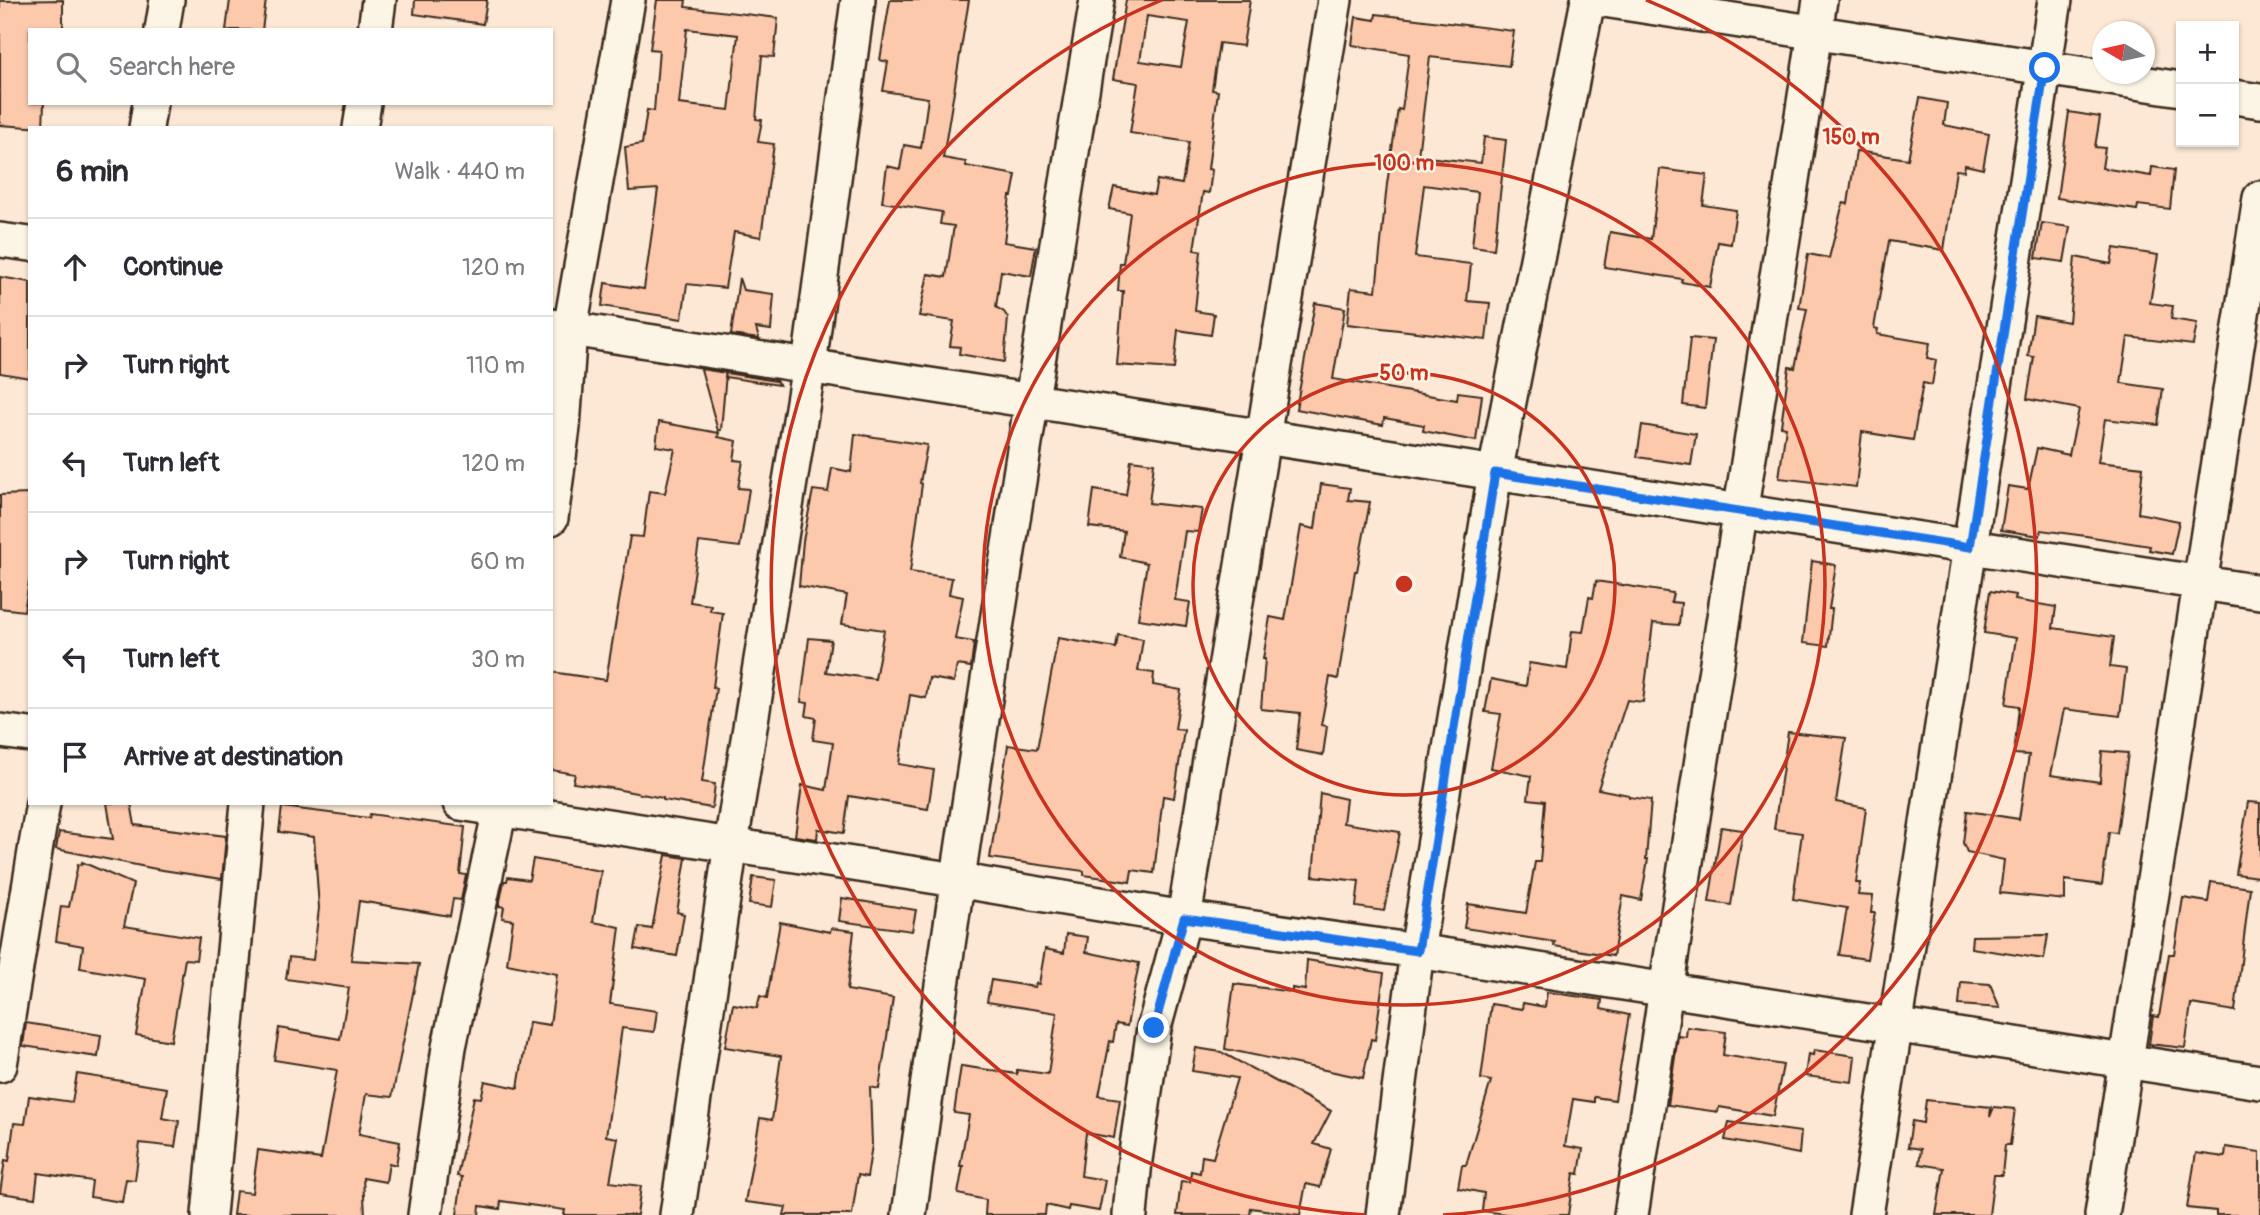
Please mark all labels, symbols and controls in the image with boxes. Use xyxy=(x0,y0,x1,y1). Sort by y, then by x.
north arrow xyxy=(2092,21,2155,84)
map controls xyxy=(2176,21,2239,147)
button: + xyxy=(2176,21,2239,84)
search box xyxy=(28,28,553,105)
icon: search xyxy=(52,48,90,86)
text: Search here xyxy=(108,51,235,83)
route start xyxy=(2029,52,2060,83)
button: − xyxy=(2176,84,2239,147)
text: 150 m xyxy=(1822,124,1880,151)
text: 100 m xyxy=(1374,150,1434,177)
text: 6 min xyxy=(56,153,129,190)
text: Walk · 440 m xyxy=(394,157,525,186)
icon: ahead xyxy=(56,248,94,286)
text: Continue xyxy=(123,251,223,283)
text: 120 m xyxy=(462,253,525,282)
icon: right xyxy=(56,346,94,384)
text: Turn right xyxy=(123,349,229,381)
text: 110 m xyxy=(466,351,525,380)
text: 50 m xyxy=(1380,360,1429,387)
icon: left xyxy=(56,444,94,482)
text: Turn left xyxy=(123,447,219,479)
text: 120 m xyxy=(462,449,525,478)
icon: right xyxy=(56,542,94,580)
text: Turn right xyxy=(123,545,229,577)
text: 60 m xyxy=(470,547,525,576)
centre of rings xyxy=(1392,572,1416,596)
icon: left xyxy=(56,640,94,678)
text: Turn left xyxy=(123,643,219,675)
text: 30 m xyxy=(471,645,525,674)
icon: arrive xyxy=(56,738,94,776)
text: Arrive at destination xyxy=(123,741,343,773)
route end xyxy=(1138,1012,1169,1043)

